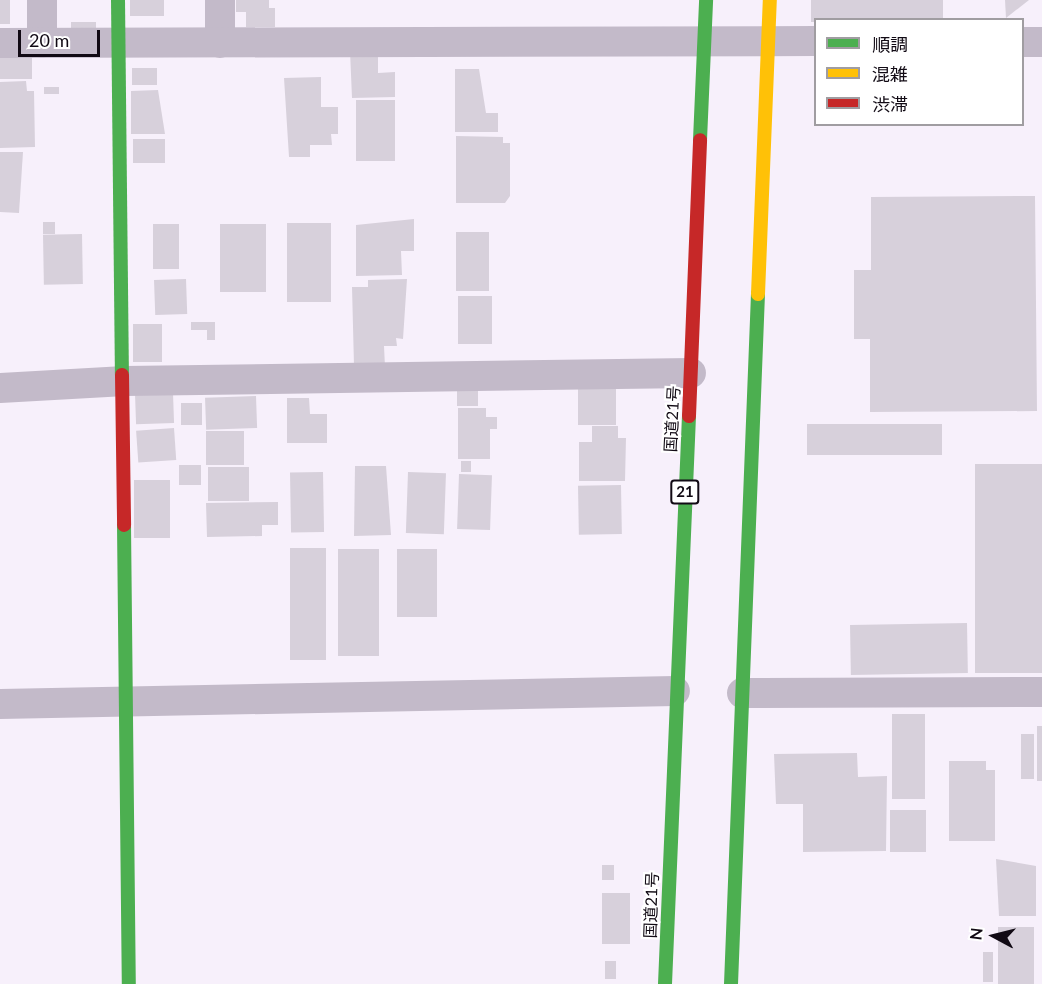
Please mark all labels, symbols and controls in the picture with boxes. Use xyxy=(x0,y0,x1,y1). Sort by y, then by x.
scale bar xyxy=(21,18,104,56)
legend xyxy=(814,18,1024,126)
text: 20 m xyxy=(29,29,69,51)
text: 順調 xyxy=(872,33,908,55)
text: 混雑 xyxy=(872,63,908,85)
text: 渋滞 xyxy=(872,93,908,115)
street label: 国道21号 xyxy=(661,385,683,453)
road number: 21 xyxy=(670,480,700,504)
street label: 国道21号 xyxy=(640,871,662,939)
north arrow xyxy=(964,906,1024,966)
text: N xyxy=(965,926,986,941)

